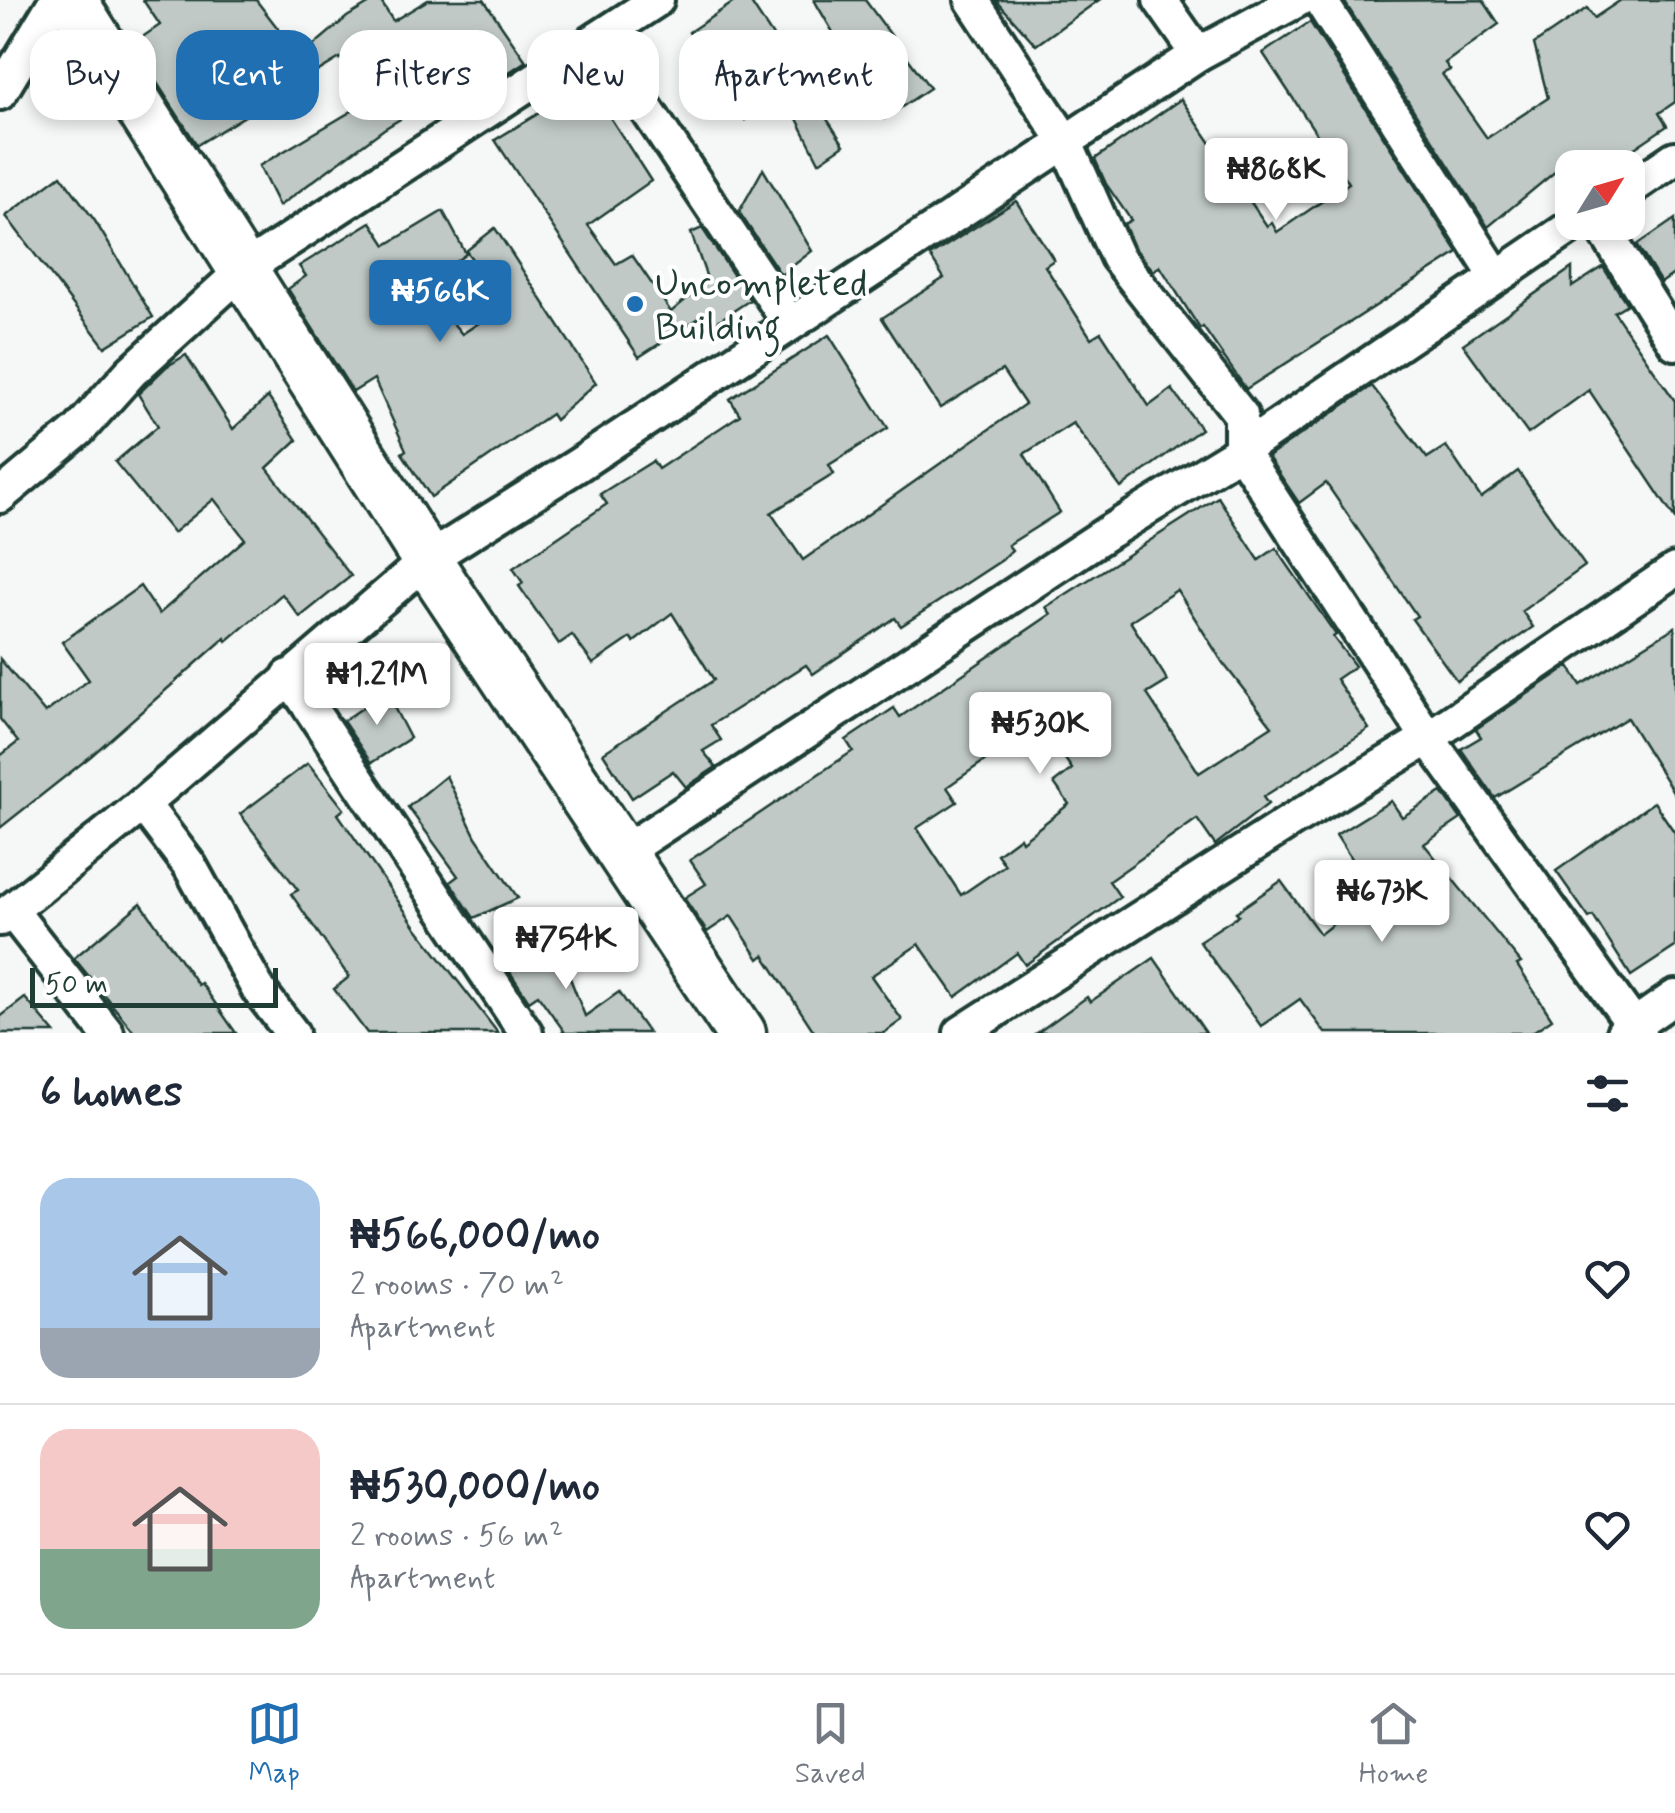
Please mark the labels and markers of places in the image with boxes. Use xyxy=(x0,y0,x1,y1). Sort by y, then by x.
pin: ₦868K xyxy=(1206,138,1346,223)
pin: ₦566K xyxy=(370,260,510,345)
place label: Uncompleted Building xyxy=(655,260,867,357)
marker: Uncompleted Building xyxy=(624,293,646,315)
pin: ₦1.21M xyxy=(296,643,458,728)
pin: ₦530K xyxy=(970,692,1110,777)
pin: ₦673K xyxy=(1312,860,1452,945)
pin: ₦754K xyxy=(496,907,636,992)

